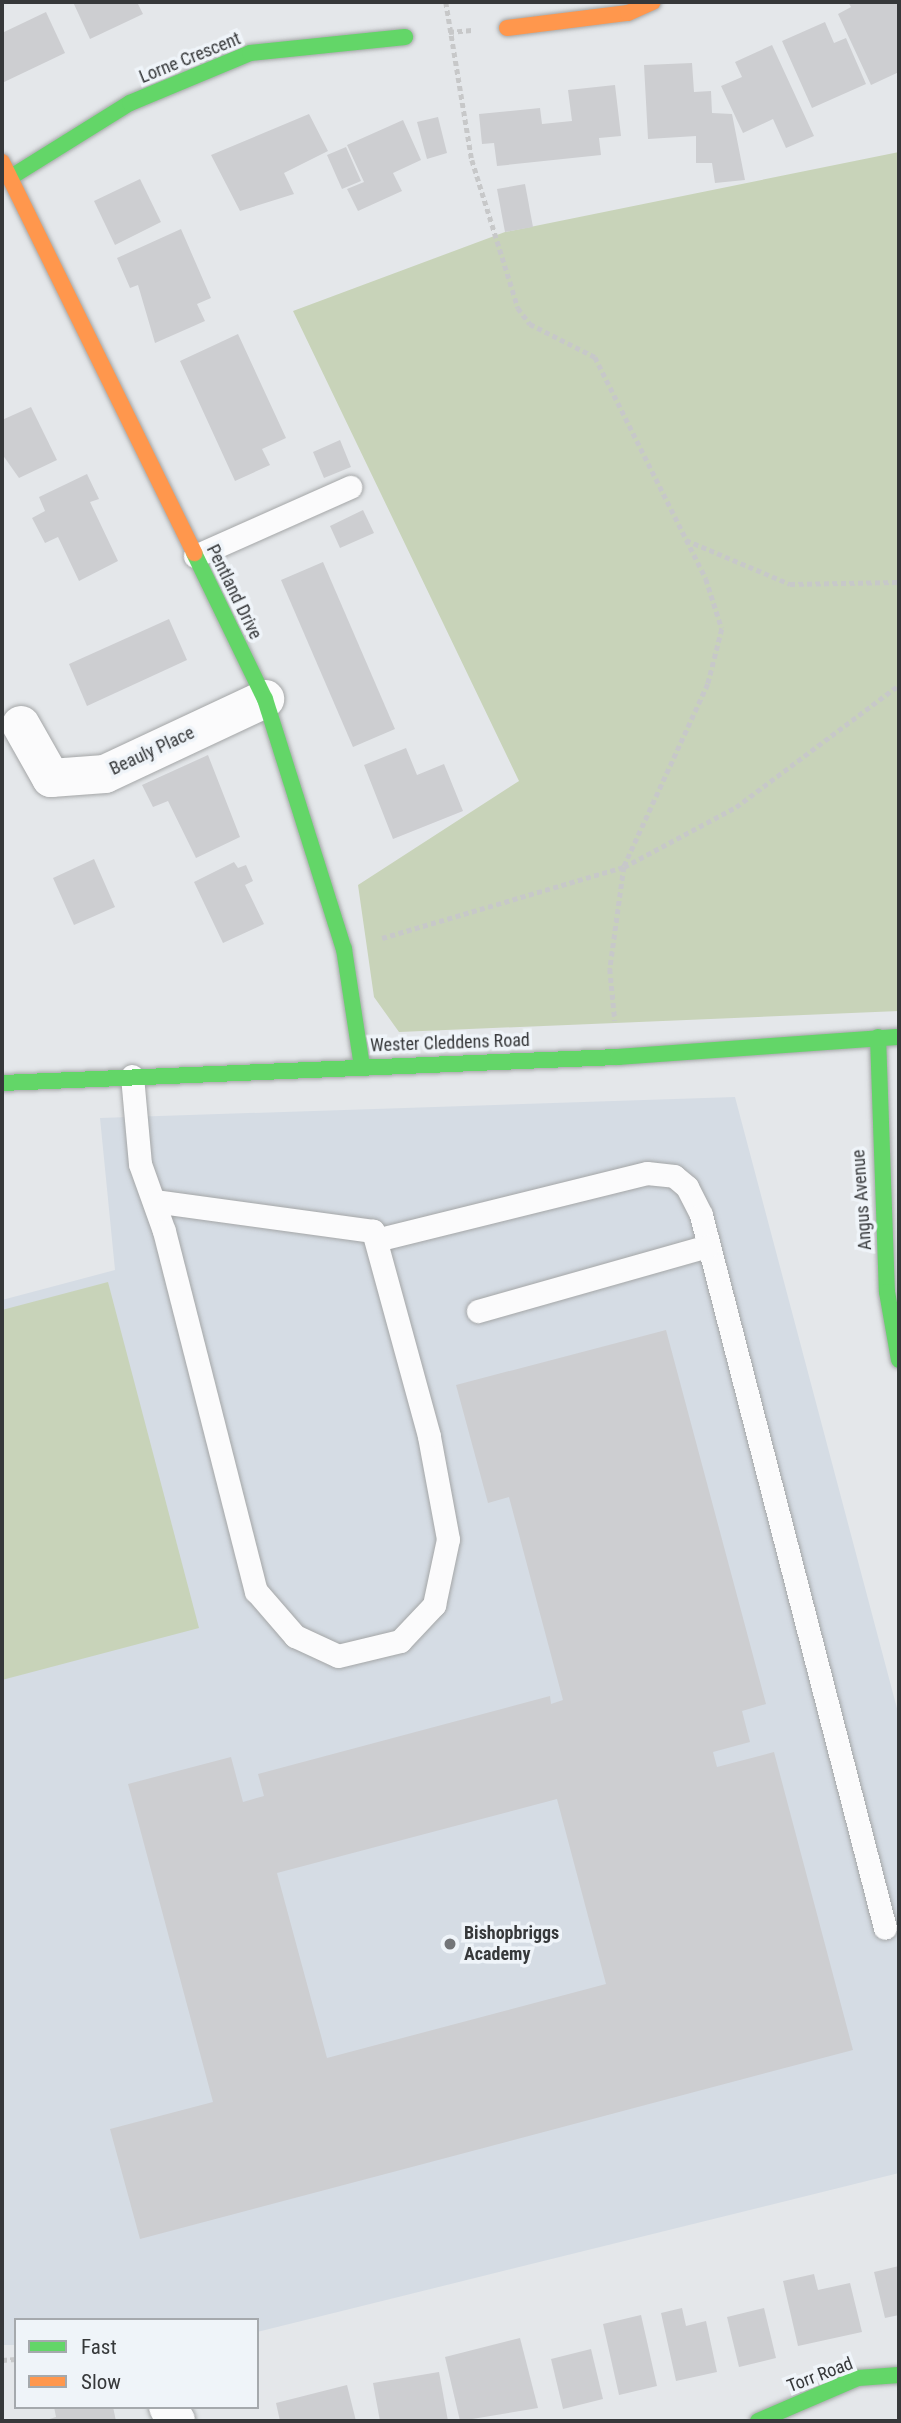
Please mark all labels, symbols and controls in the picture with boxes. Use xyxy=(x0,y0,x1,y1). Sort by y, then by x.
street label: Lorne Crescent xyxy=(136,28,244,88)
street label: Pentland Drive xyxy=(202,541,266,643)
street label: Beauly Place xyxy=(106,722,198,780)
street label: Wester Cleddens Road xyxy=(370,1029,530,1057)
street label: Angus Avenue xyxy=(848,1149,876,1251)
place label: Bishopbriggs Academy xyxy=(464,1923,559,1966)
marker: Bishopbriggs Academy xyxy=(442,1936,458,1952)
legend xyxy=(14,2318,259,2409)
text: Fast xyxy=(81,2335,117,2359)
street label: Torr Road xyxy=(784,2353,856,2397)
text: Slow xyxy=(81,2370,121,2394)

